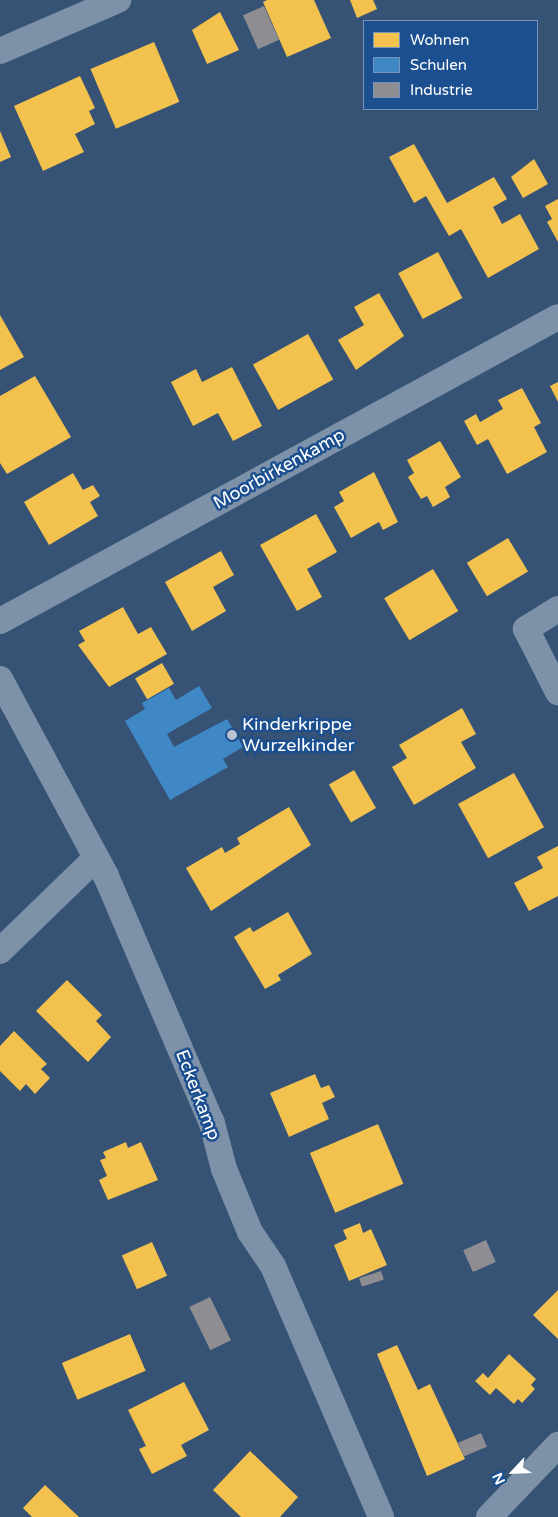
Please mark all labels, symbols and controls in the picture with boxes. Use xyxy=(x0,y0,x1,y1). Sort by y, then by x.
legend xyxy=(363,20,538,110)
text: Wohnen xyxy=(410,31,470,49)
text: Schulen xyxy=(410,56,467,74)
text: Industrie xyxy=(410,81,473,99)
street label: Moorbirkenkamp xyxy=(209,424,349,514)
place label: Kinderkrippe Wurzelkinder xyxy=(242,714,355,756)
marker: Kinderkrippe Wurzelkinder xyxy=(226,729,238,741)
street label: Eckerkamp xyxy=(171,1047,225,1143)
north arrow xyxy=(488,1447,538,1497)
text: N xyxy=(489,1470,509,1487)

